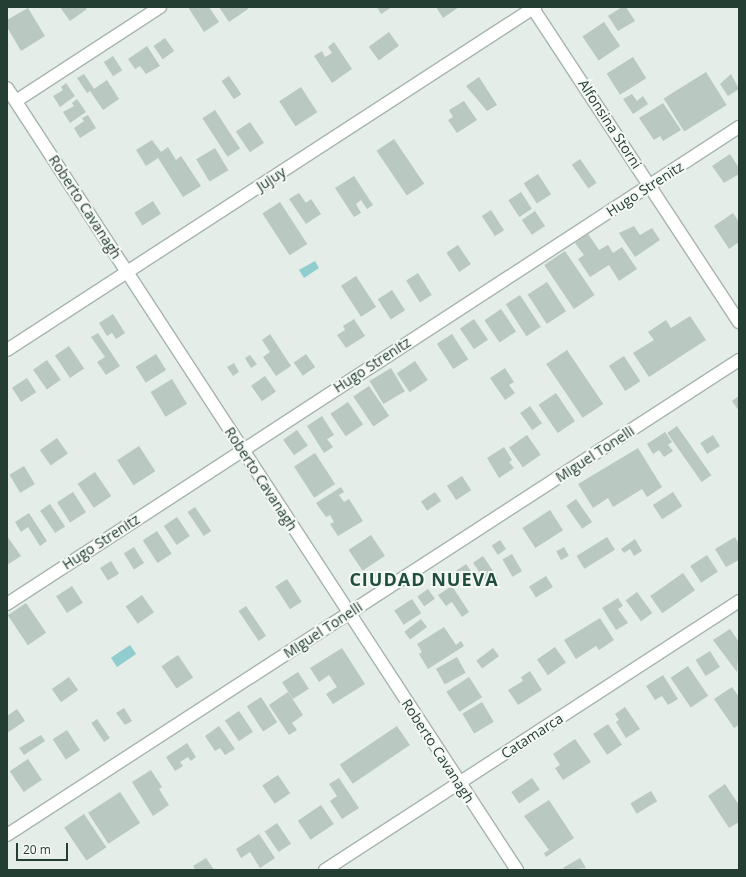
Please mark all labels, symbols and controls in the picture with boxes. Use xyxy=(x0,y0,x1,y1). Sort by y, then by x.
street label: Alfonsina Storni xyxy=(575,76,645,172)
street label: Roberto Cavanagh xyxy=(45,152,125,262)
street label: Hugo Strenitz xyxy=(603,158,687,220)
street label: Jujuy xyxy=(253,163,289,195)
street label: Hugo Strenitz xyxy=(330,334,414,396)
street label: Miguel Tonelli xyxy=(552,422,638,486)
street label: Roberto Cavanagh xyxy=(221,424,301,534)
street label: Hugo Strenitz xyxy=(59,511,143,573)
district label: CIUDAD NUEVA xyxy=(349,568,499,590)
street label: Miguel Tonelli xyxy=(280,598,366,662)
street label: Roberto Cavanagh xyxy=(398,696,478,806)
street label: Catamarca xyxy=(498,710,566,762)
scale bar xyxy=(18,835,70,861)
text: 20 m xyxy=(23,841,51,858)

